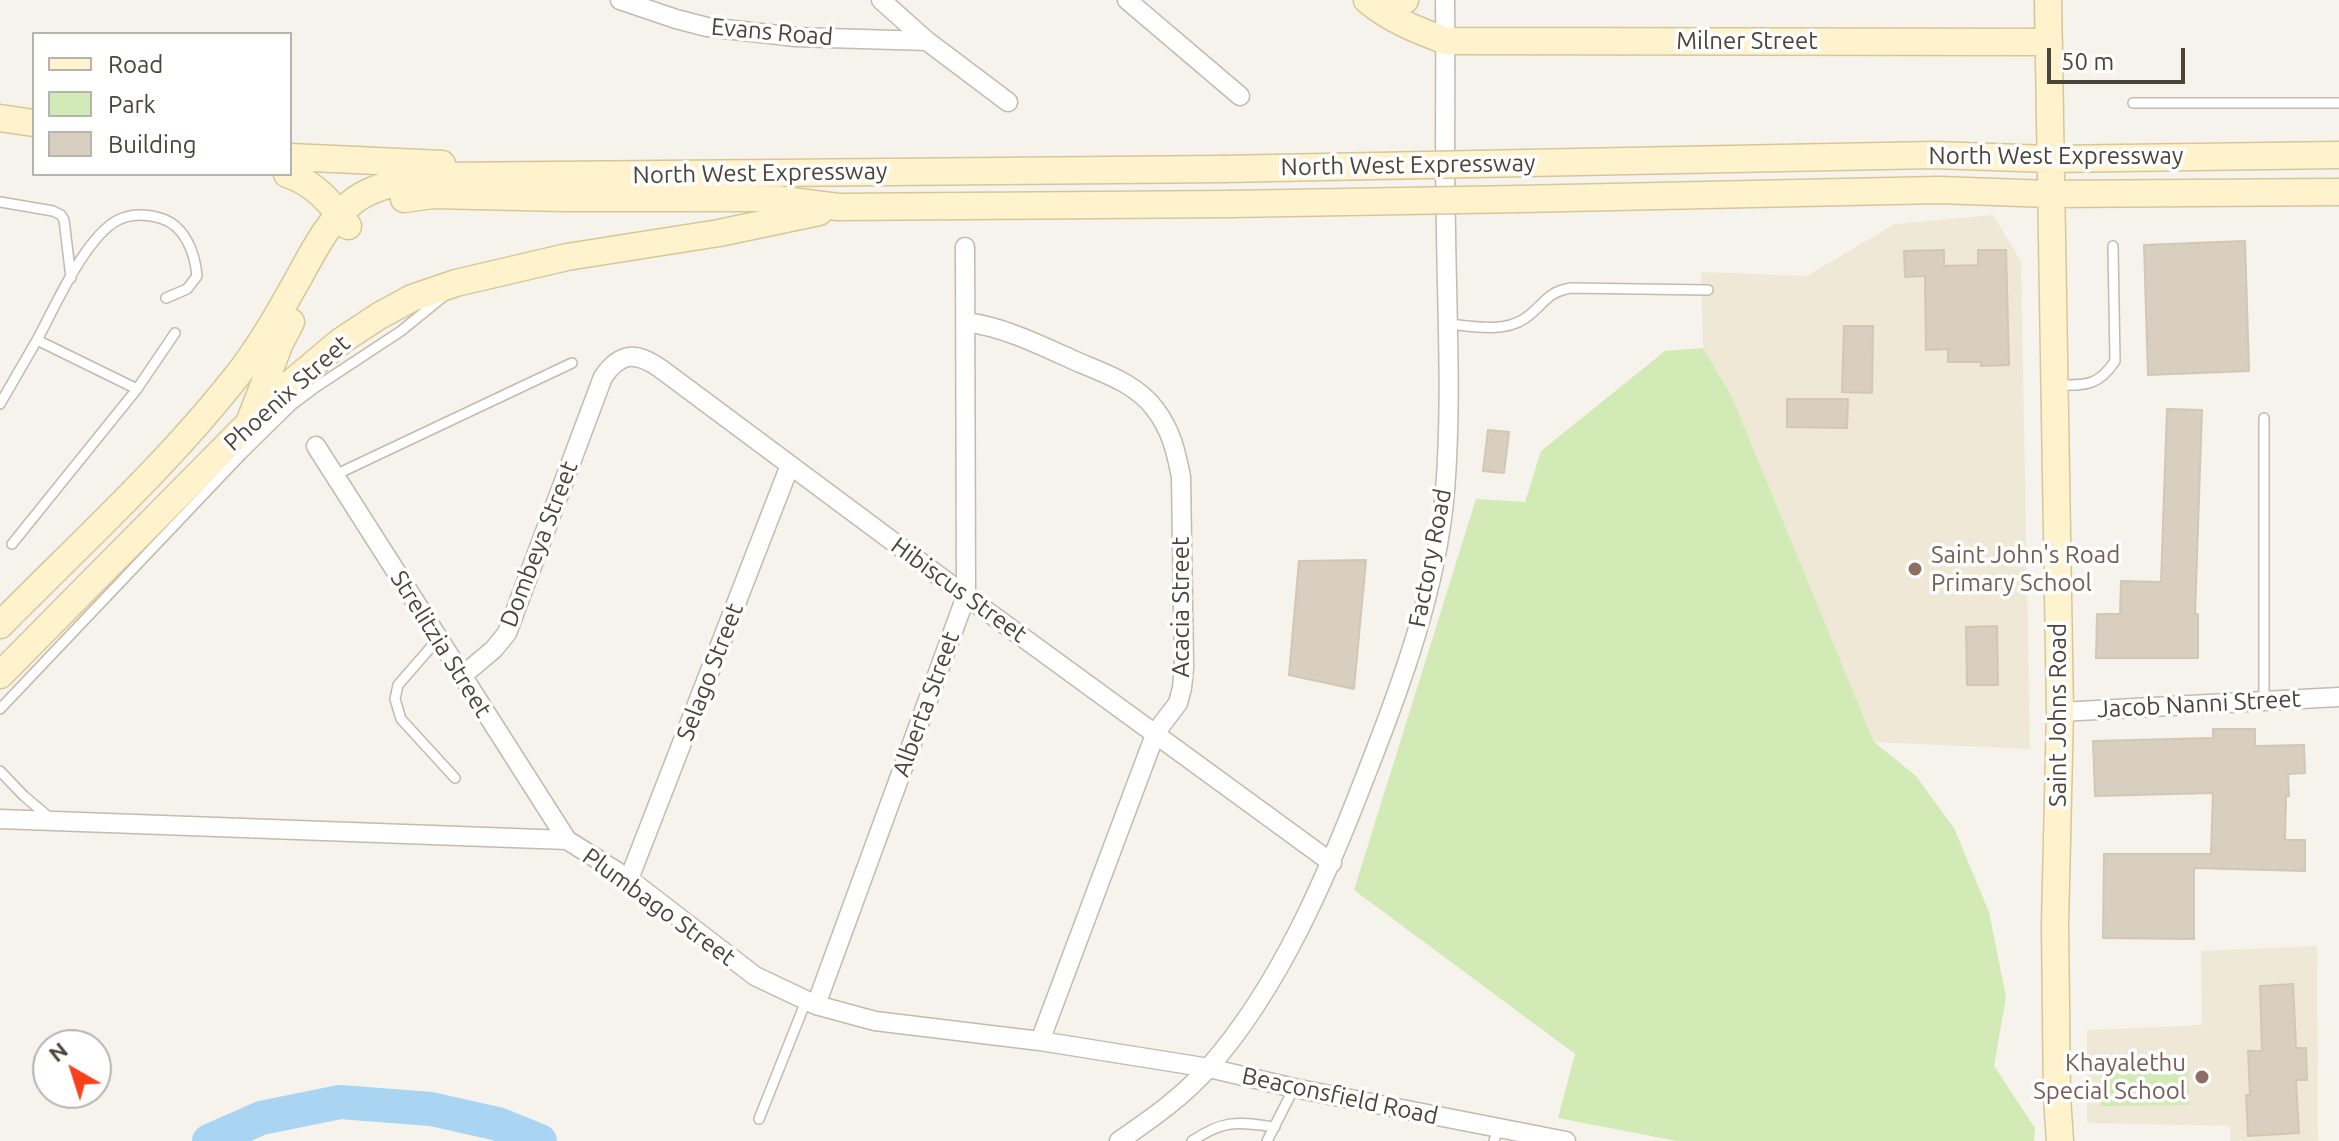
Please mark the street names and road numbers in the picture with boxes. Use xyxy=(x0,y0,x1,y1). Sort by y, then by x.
street label: Evans Road xyxy=(710,12,834,52)
street label: Milner Street xyxy=(1676,27,1818,55)
street label: North West Expressway xyxy=(1929,142,2183,170)
street label: North West Expressway xyxy=(1280,148,1536,182)
street label: North West Expressway xyxy=(632,156,888,190)
street label: Phoenix Street xyxy=(218,329,356,457)
street label: Dombeya Street xyxy=(494,457,584,631)
street label: Factory Road xyxy=(1402,486,1458,630)
street label: Hibiscus Street xyxy=(886,531,1032,649)
street label: Acacia Street xyxy=(1167,537,1195,677)
street label: Strelitzia Street xyxy=(384,565,498,723)
street label: Selago Street xyxy=(671,599,749,745)
street label: Saint Johns Road xyxy=(2044,623,2072,807)
street label: Alberta Street xyxy=(886,627,966,781)
street label: Jacob Nanni Street xyxy=(2096,684,2302,724)
street label: Plumbago Street xyxy=(577,842,741,972)
street label: Beaconsfield Road xyxy=(1239,1061,1441,1131)

